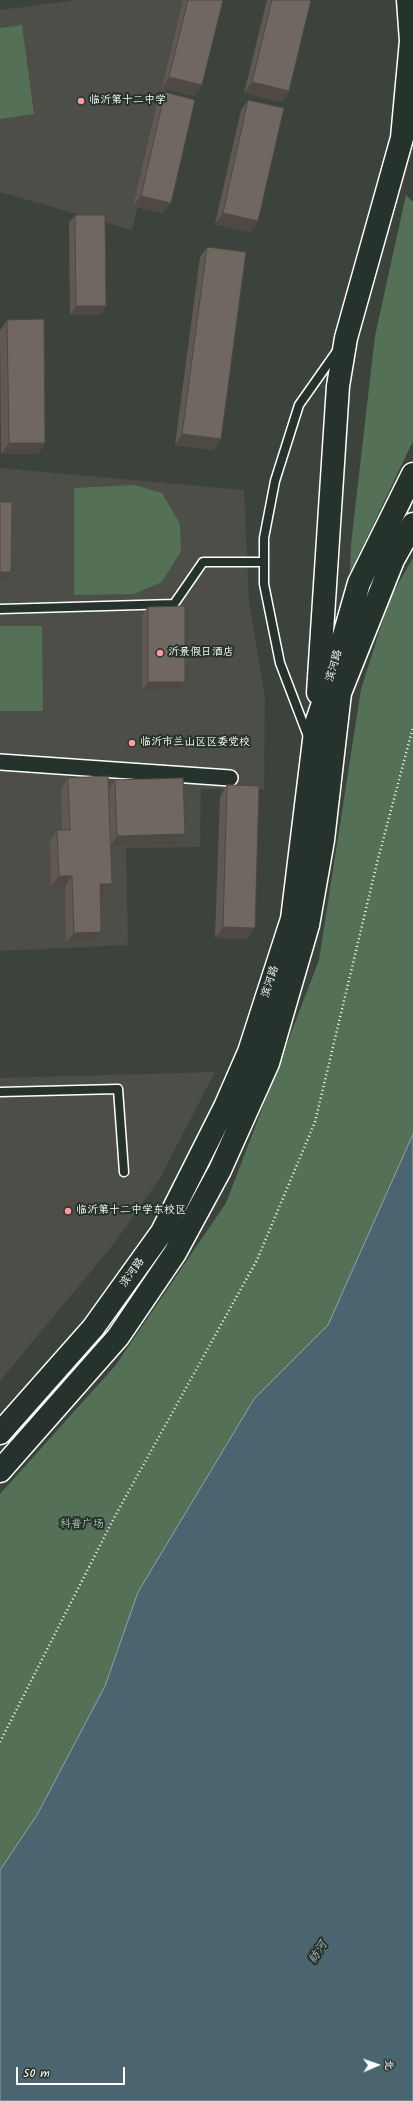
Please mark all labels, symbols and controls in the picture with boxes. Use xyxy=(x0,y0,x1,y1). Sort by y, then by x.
place label: 临沂第十二中学 xyxy=(89,94,166,108)
marker: 临沂第十二中学 xyxy=(76,96,86,106)
place label: 沂景假日酒店 xyxy=(168,646,234,660)
marker: 沂景假日酒店 xyxy=(155,648,165,658)
street label: 滨河路 xyxy=(324,648,346,684)
place label: 临沂市兰山区区委党校 xyxy=(140,736,250,750)
marker: 临沂市兰山区区委党校 xyxy=(127,738,137,748)
street label: 滨河路 xyxy=(260,964,282,1000)
place label: 临沂第十二中学东校区 xyxy=(76,1204,186,1218)
marker: 临沂第十二中学东校区 xyxy=(63,1206,73,1216)
street label: 滨河路 xyxy=(118,1256,148,1290)
park label: 科普广场 xyxy=(60,1518,104,1532)
water label: 祊河 xyxy=(307,1939,331,1967)
north arrow xyxy=(357,2045,397,2085)
scale bar xyxy=(18,2059,127,2085)
text: 北 xyxy=(380,2059,398,2070)
text: 50 m xyxy=(23,2064,50,2083)

